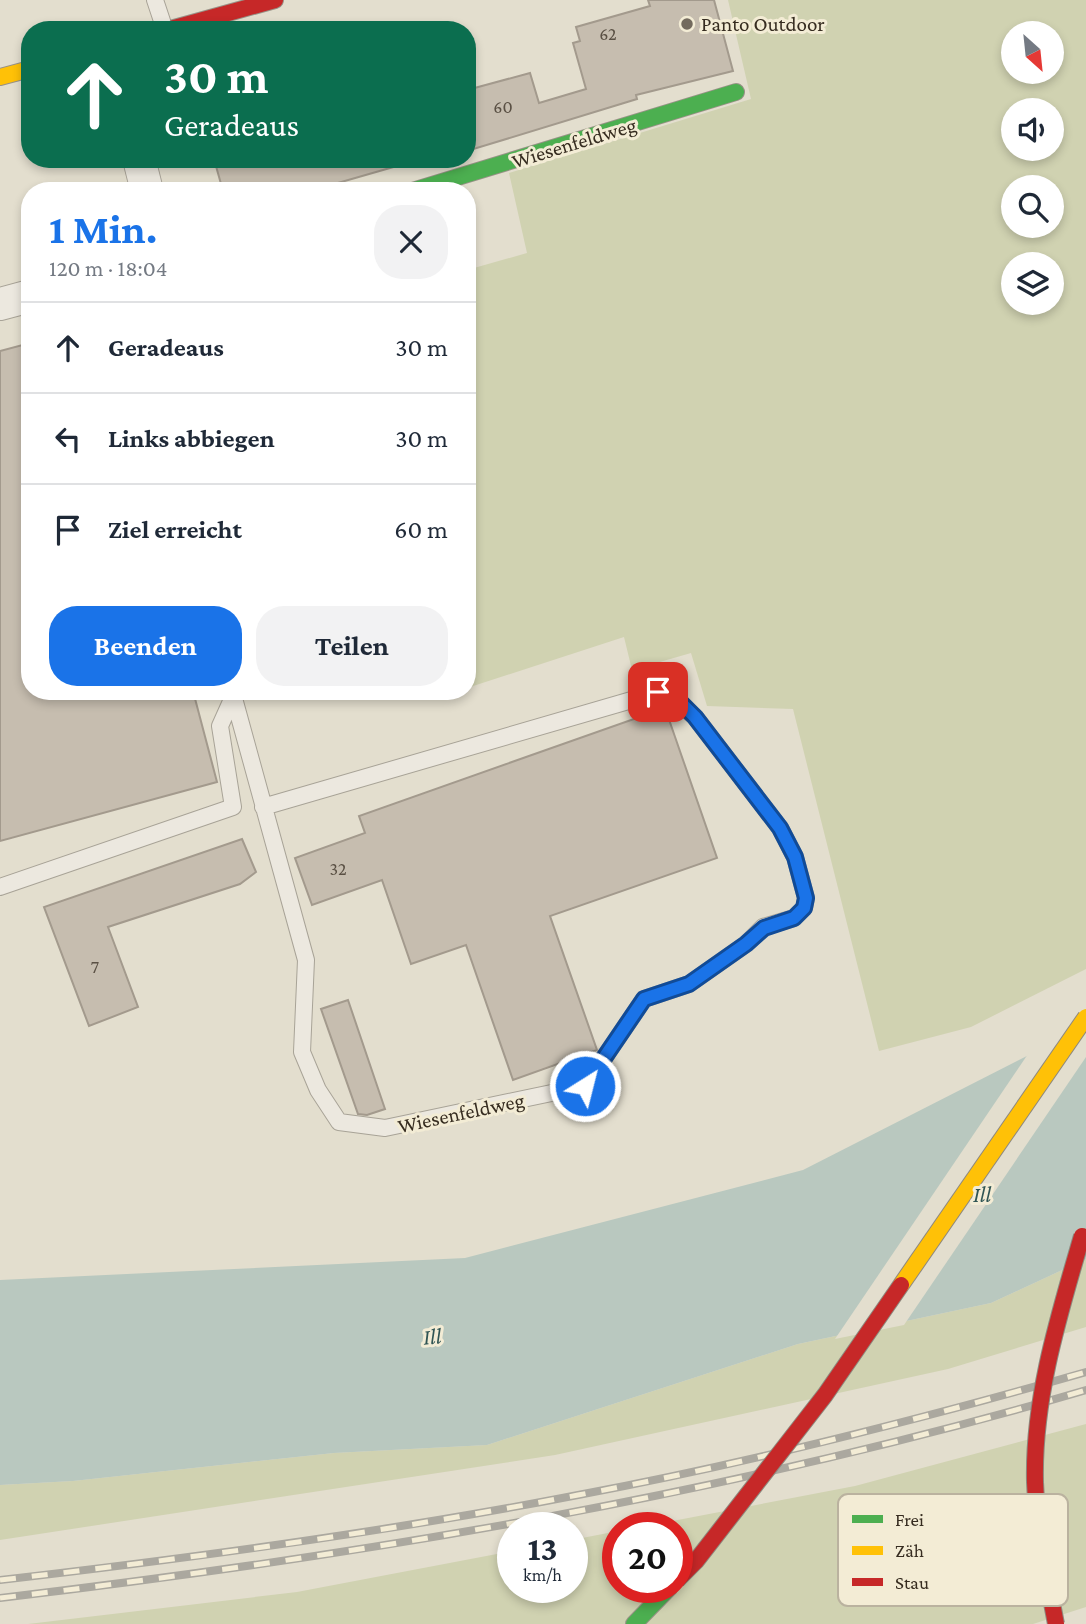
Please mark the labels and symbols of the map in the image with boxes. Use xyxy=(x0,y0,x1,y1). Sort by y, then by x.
place label: Panto Outdoor xyxy=(701,12,825,36)
marker: Panto Outdoor xyxy=(679,16,695,32)
north arrow xyxy=(1001,21,1064,84)
house number: 62 xyxy=(599,24,617,44)
house number: 60 xyxy=(493,97,513,117)
street label: Wiesenfeldweg xyxy=(509,113,639,173)
pin xyxy=(628,662,688,722)
house number: 32 xyxy=(329,859,347,879)
house number: 7 xyxy=(91,957,99,977)
position arrow xyxy=(548,1049,622,1123)
street label: Wiesenfeldweg xyxy=(395,1088,527,1138)
water label: Ill xyxy=(973,1181,991,1207)
water label: Ill xyxy=(422,1322,443,1350)
legend xyxy=(838,1494,1068,1606)
text: Frei xyxy=(895,1509,924,1530)
speed limit sign: 20 xyxy=(602,1512,693,1603)
text: Zäh xyxy=(895,1540,924,1561)
text: Stau xyxy=(895,1572,929,1593)

